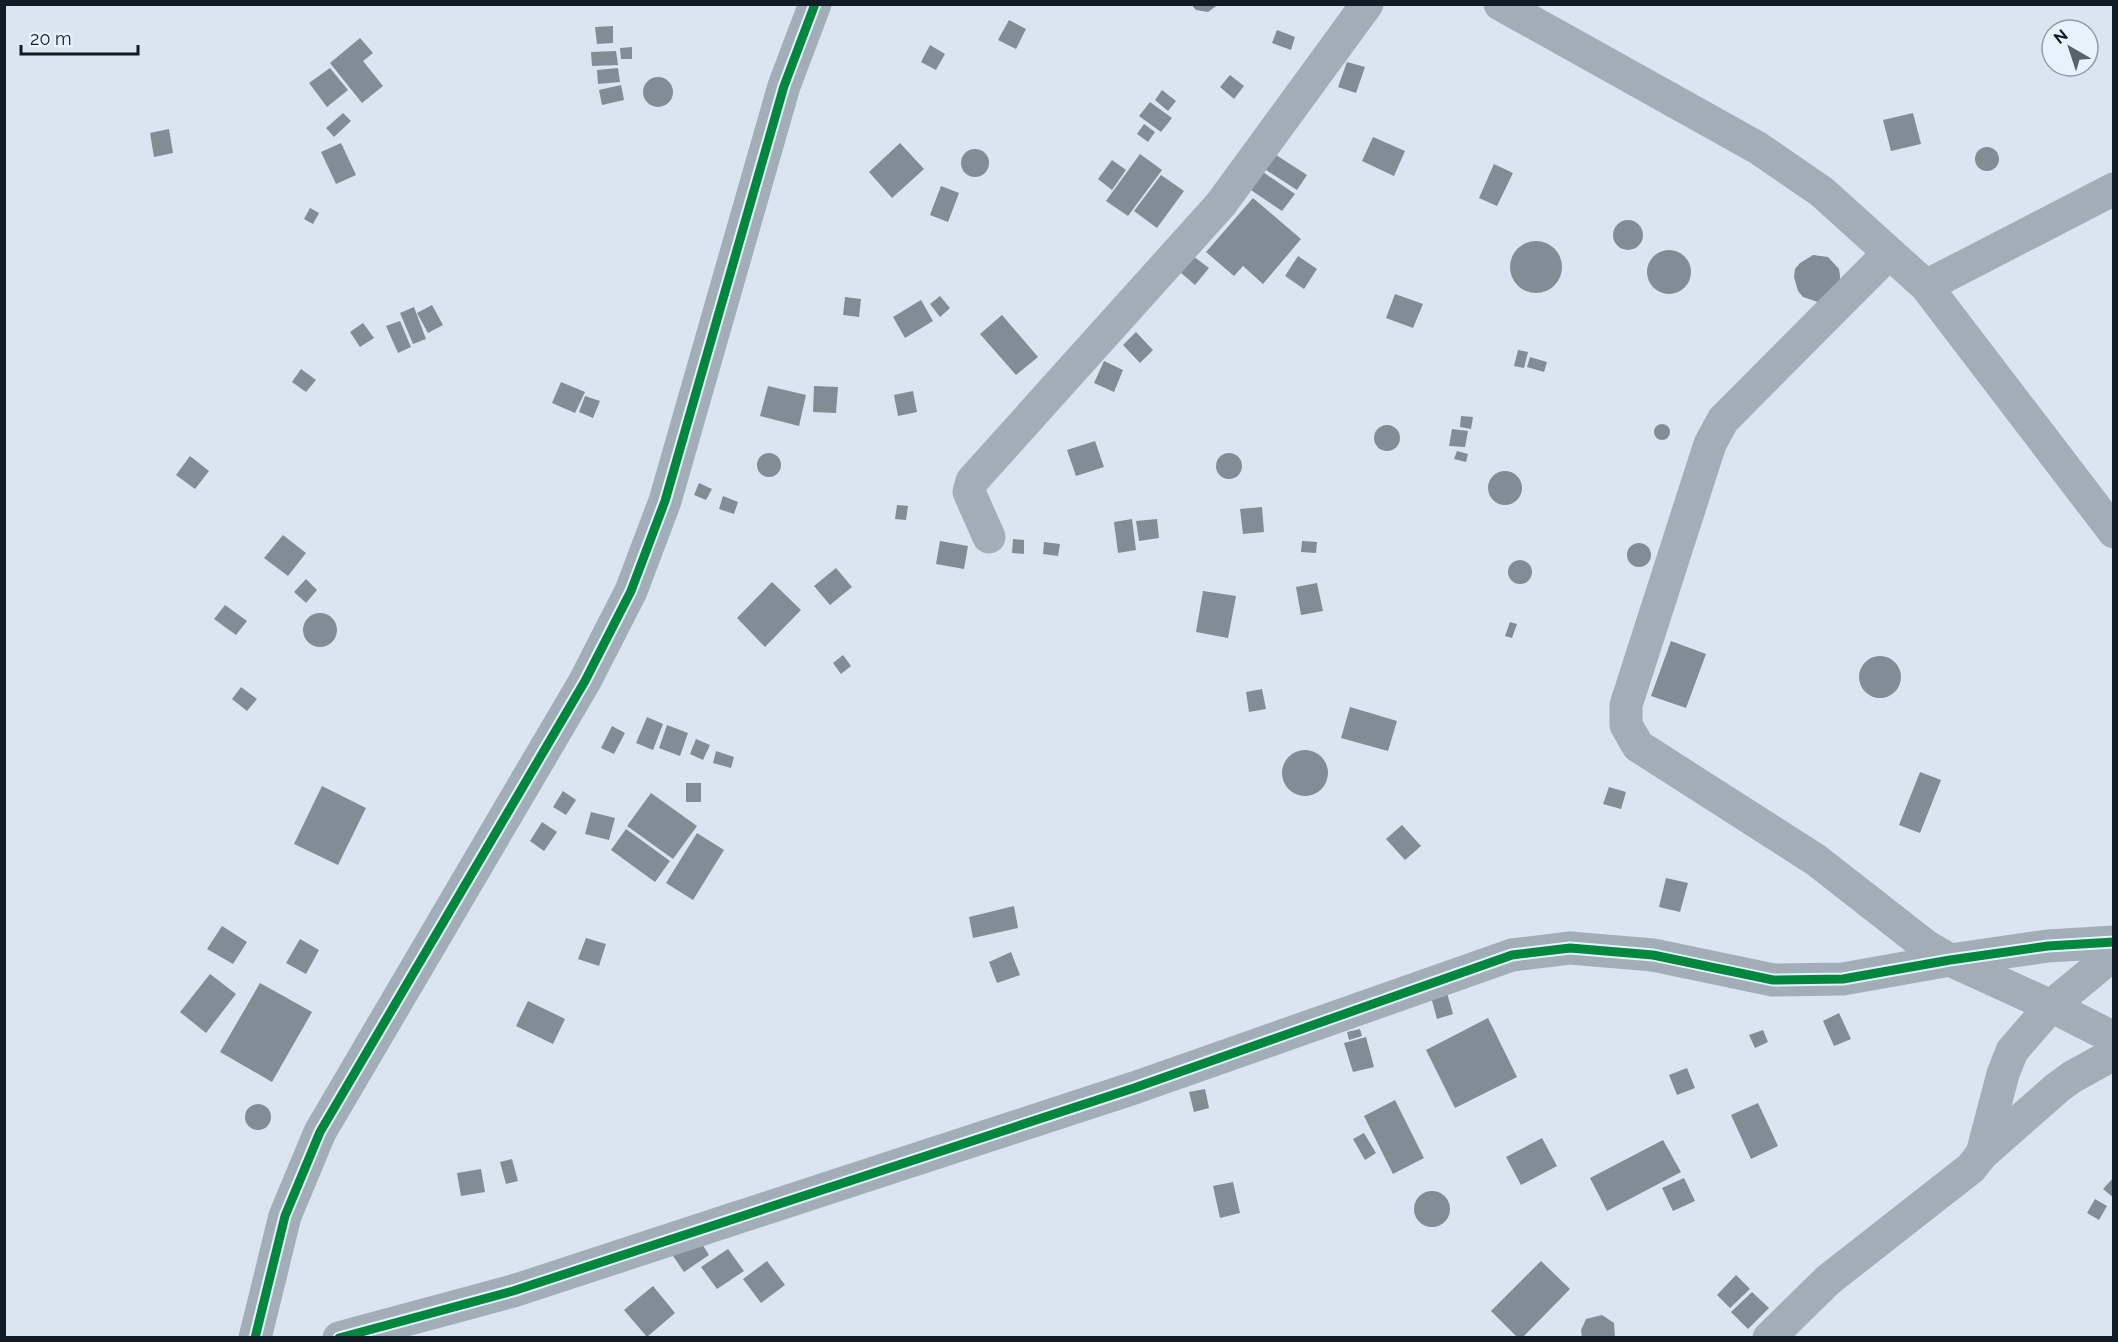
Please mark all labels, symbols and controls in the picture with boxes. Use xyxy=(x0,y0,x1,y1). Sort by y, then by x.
scale bar xyxy=(21,18,138,56)
north arrow xyxy=(2040,18,2100,78)
text: N xyxy=(2050,26,2072,48)
text: 20 m xyxy=(30,28,72,49)

